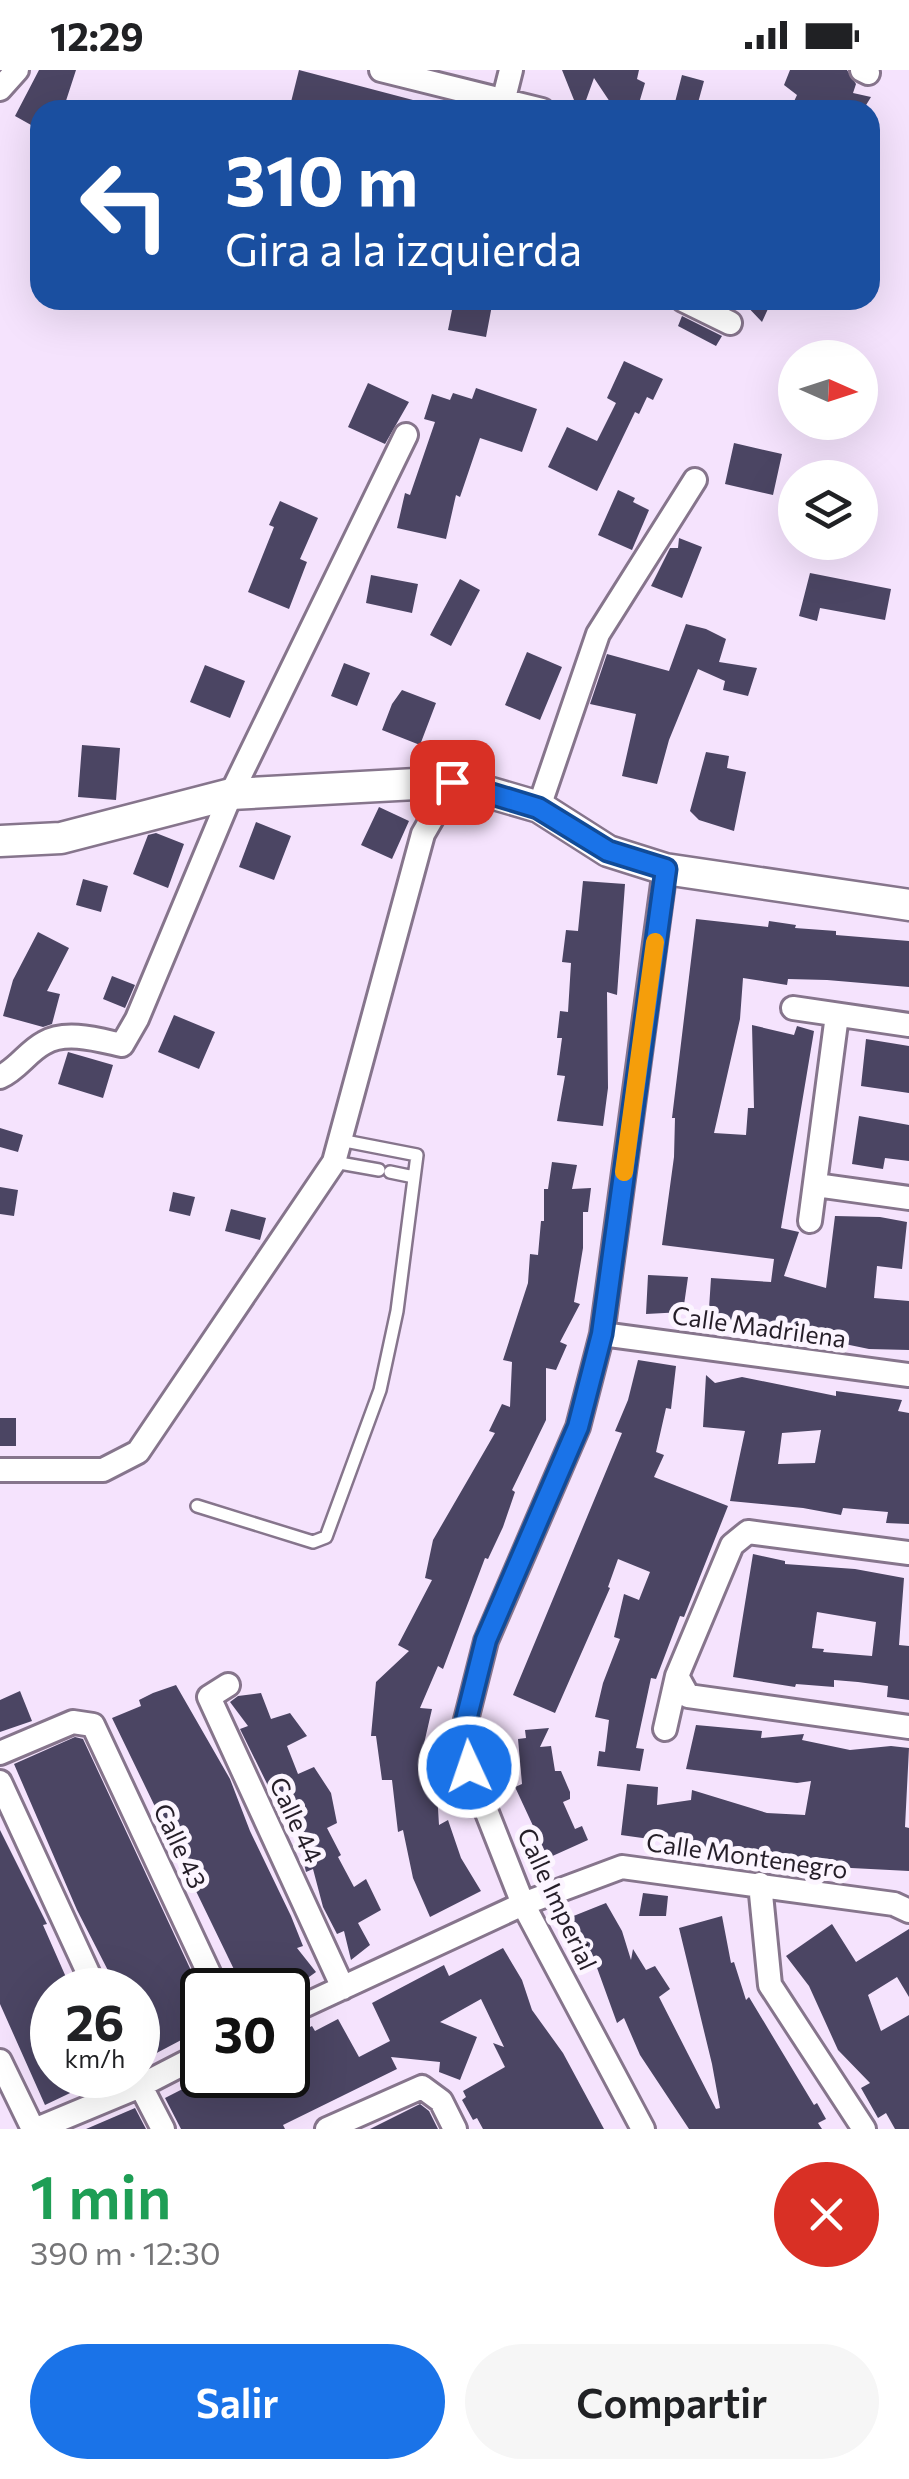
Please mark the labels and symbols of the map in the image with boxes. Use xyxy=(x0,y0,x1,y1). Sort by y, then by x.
north arrow xyxy=(778,340,878,440)
pin xyxy=(410,740,495,825)
street label: Calle Madrilena xyxy=(670,1299,848,1353)
position arrow xyxy=(417,1715,521,1819)
street label: Calle 44 xyxy=(264,1772,330,1867)
street label: Calle 43 xyxy=(148,1798,214,1893)
street label: Calle Imperial xyxy=(512,1823,604,1974)
street label: Calle Montenegro xyxy=(645,1826,850,1884)
speed limit sign: 30 xyxy=(180,1968,310,2098)

